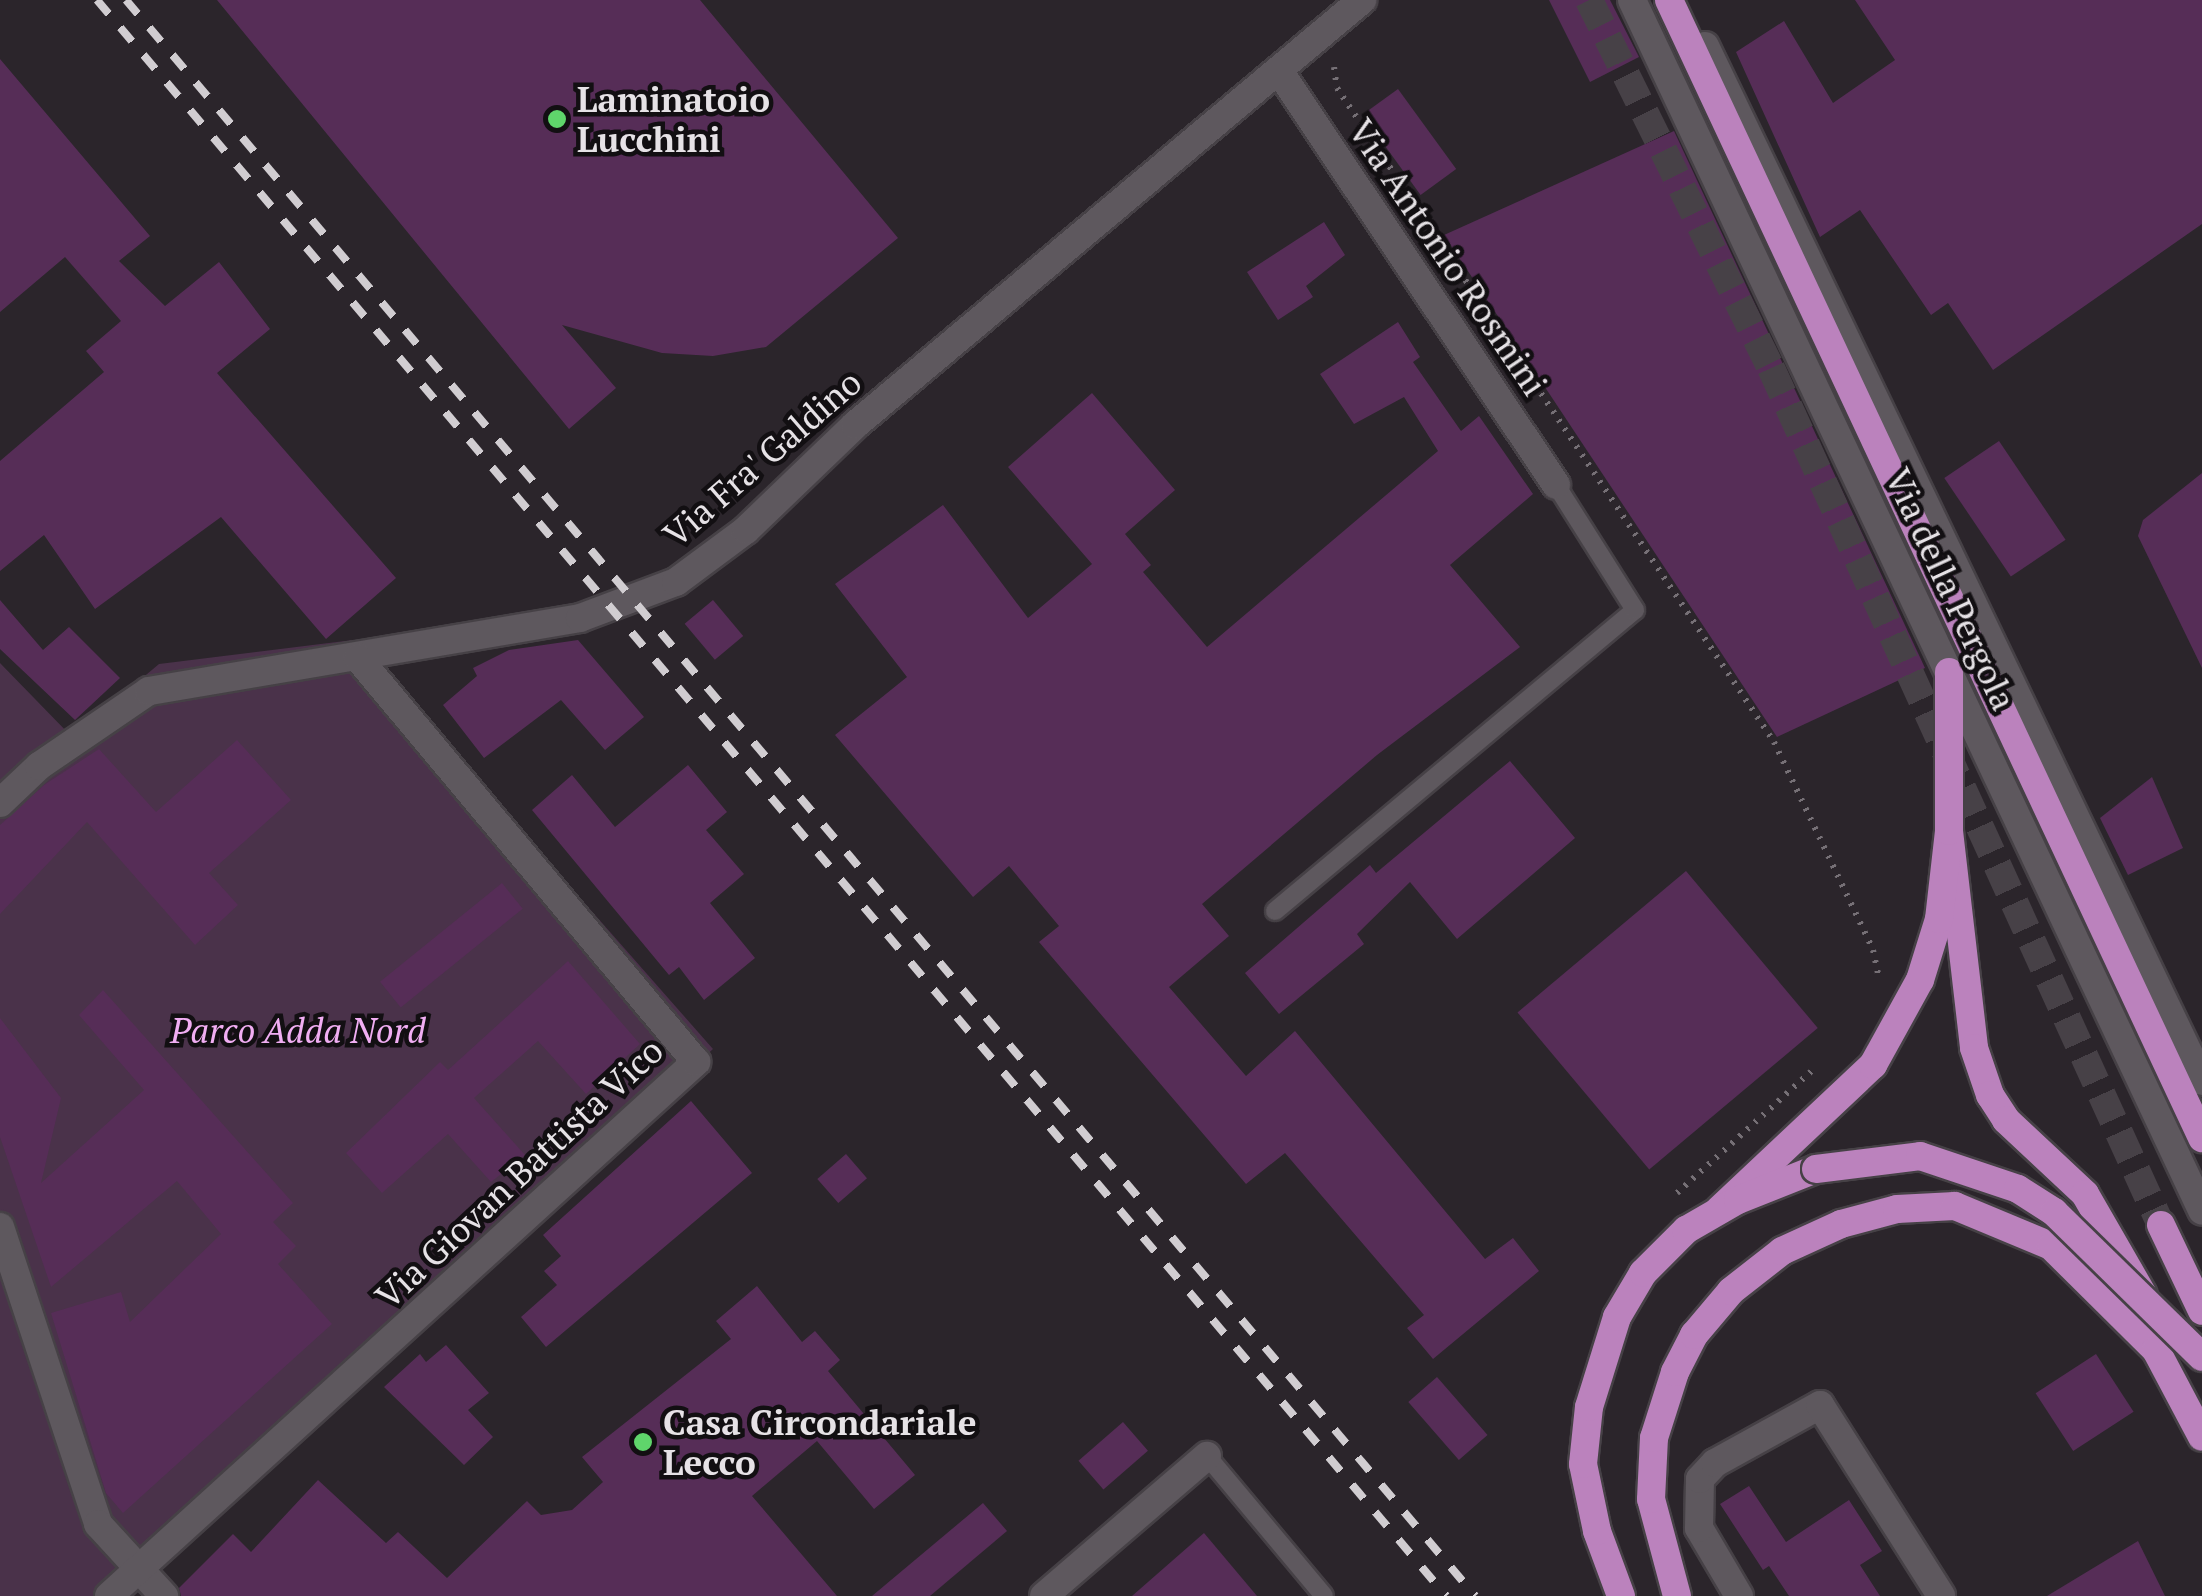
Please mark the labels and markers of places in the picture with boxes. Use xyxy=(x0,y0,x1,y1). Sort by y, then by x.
place label: Laminatoio Lucchini xyxy=(577,78,770,160)
marker: Laminatoio Lucchini xyxy=(546,108,568,130)
place label: Casa Circondariale Lecco xyxy=(663,1401,976,1483)
marker: Casa Circondariale Lecco xyxy=(632,1431,654,1453)

